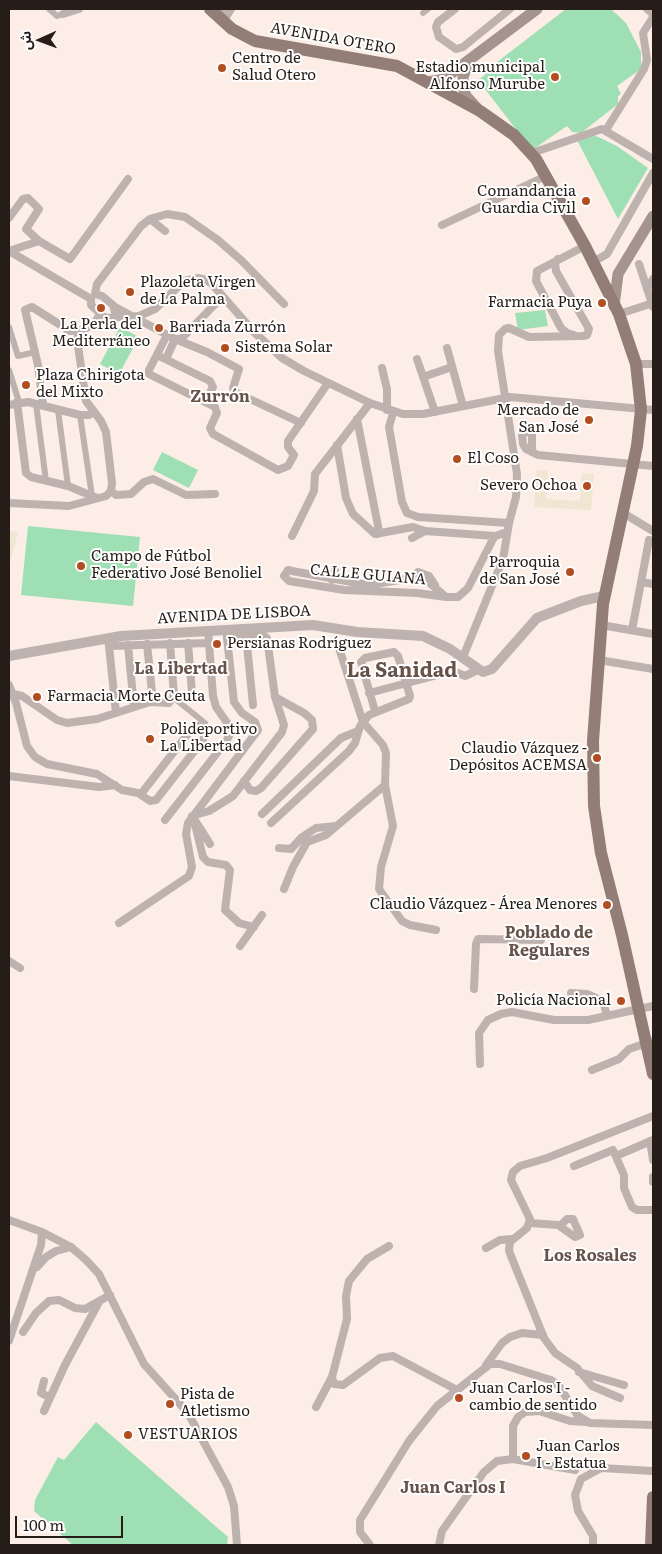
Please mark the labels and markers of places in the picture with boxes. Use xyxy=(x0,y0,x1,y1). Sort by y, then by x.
place label: Centro de Salud Otero xyxy=(232,50,316,85)
place label: Estadio municipal Alfonso Murube xyxy=(415,59,545,94)
marker: Centro de Salud Otero xyxy=(216,62,228,74)
marker: Estadio municipal Alfonso Murube xyxy=(549,71,561,83)
place label: Comandancia Guardia Civil xyxy=(477,183,576,218)
marker: Comandancia Guardia Civil xyxy=(580,195,592,207)
place label: Plazoleta Virgen de La Palma xyxy=(140,274,256,309)
marker: Plazoleta Virgen de La Palma xyxy=(124,286,136,298)
place label: Farmacia Puya xyxy=(488,294,592,312)
marker: Farmacia Puya xyxy=(596,297,608,309)
marker: La Perla del Mediterráneo xyxy=(95,302,107,314)
place label: La Perla del Mediterráneo xyxy=(52,316,150,351)
place label: Barriada Zurrón xyxy=(169,319,286,337)
marker: Barriada Zurrón xyxy=(153,322,165,334)
place label: Sistema Solar xyxy=(235,339,332,357)
marker: Sistema Solar xyxy=(219,342,231,354)
place label: Plaza Chirigota del Mixto xyxy=(36,367,144,402)
marker: Plaza Chirigota del Mixto xyxy=(20,379,32,391)
place label: Mercado de San José xyxy=(497,402,579,437)
marker: Mercado de San José xyxy=(583,414,595,426)
place label: El Coso xyxy=(467,450,519,468)
marker: El Coso xyxy=(451,453,463,465)
place label: Severo Ochoa xyxy=(480,477,577,495)
marker: Severo Ochoa xyxy=(581,480,593,492)
place label: Campo de Fútbol Federativo José Benoliel xyxy=(91,548,262,583)
place label: Parroquia de San José xyxy=(480,554,560,589)
marker: Campo de Fútbol Federativo José Benoliel xyxy=(75,560,87,572)
marker: Parroquia de San José xyxy=(564,566,576,578)
place label: Persianas Rodríguez xyxy=(227,635,371,653)
marker: Persianas Rodríguez xyxy=(211,638,223,650)
place label: Farmacia Morte Ceuta xyxy=(47,688,205,706)
marker: Farmacia Morte Ceuta xyxy=(31,691,43,703)
place label: Polideportivo La Libertad xyxy=(160,721,257,756)
marker: Polideportivo La Libertad xyxy=(144,733,156,745)
place label: Claudio Vázquez - Depósitos ACEMSA xyxy=(449,740,587,775)
marker: Claudio Vázquez - Depósitos ACEMSA xyxy=(591,752,603,764)
place label: Claudio Vázquez - Área Menores xyxy=(370,896,597,914)
marker: Claudio Vázquez - Área Menores xyxy=(601,899,613,911)
place label: Policía Nacional xyxy=(496,992,611,1010)
marker: Policía Nacional xyxy=(615,995,627,1007)
place label: Juan Carlos I - cambio de sentido xyxy=(469,1380,597,1415)
place label: Pista de Atletismo xyxy=(180,1386,250,1421)
marker: Juan Carlos I - cambio de sentido xyxy=(453,1392,465,1404)
marker: Pista de Atletismo xyxy=(164,1398,176,1410)
place label: VESTUARIOS xyxy=(138,1426,238,1444)
marker: VESTUARIOS xyxy=(122,1429,134,1441)
place label: Juan Carlos I - Estatua xyxy=(536,1438,620,1473)
marker: Juan Carlos I - Estatua xyxy=(520,1450,532,1462)

